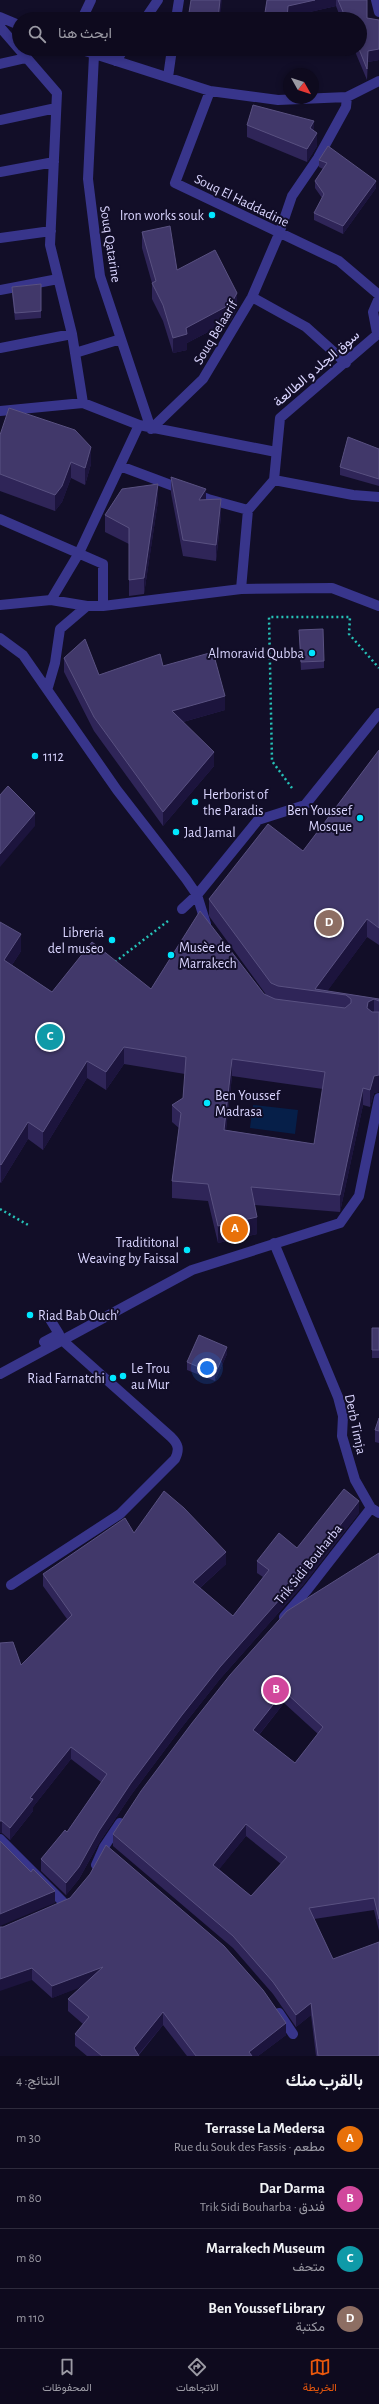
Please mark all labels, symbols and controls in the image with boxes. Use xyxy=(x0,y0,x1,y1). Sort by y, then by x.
search box xyxy=(12,12,367,56)
icon: search xyxy=(26,23,48,45)
text: ابحث هنا xyxy=(58,26,112,41)
north arrow xyxy=(283,68,319,104)
street label: Souq El Haddadine xyxy=(192,172,291,230)
street label: Souq Qatarine xyxy=(97,205,123,284)
place label: Iron works souk xyxy=(120,209,205,223)
marker: Iron works souk xyxy=(207,210,217,220)
street label: Souq Belaarif xyxy=(191,297,241,367)
street label: سوق الجلد و الطالعة xyxy=(271,328,363,410)
place label: Almoravid Qubba xyxy=(208,647,305,661)
marker: Almoravid Qubba xyxy=(307,648,317,658)
place label: 1112 xyxy=(43,750,64,764)
marker: 1112 xyxy=(30,751,40,761)
place label: Herborist of the Paradis xyxy=(203,788,269,818)
marker: Herborist of the Paradis xyxy=(190,797,200,807)
place label: Ben Youssef Mosque xyxy=(287,804,353,834)
marker: Ben Youssef Mosque xyxy=(355,813,365,823)
place label: Jad Jamal xyxy=(184,826,236,840)
marker: Jad Jamal xyxy=(171,827,181,837)
pin: D xyxy=(316,908,342,938)
place label: Libreria del museo xyxy=(48,926,105,956)
marker: Libreria del museo xyxy=(107,935,117,945)
place label: Musèe de Marrakech xyxy=(179,941,237,971)
marker: Musèe de Marrakech xyxy=(166,950,176,960)
pin: C xyxy=(37,1022,63,1052)
place label: Ben Youssef Madrasa xyxy=(215,1089,281,1119)
marker: Ben Youssef Madrasa xyxy=(202,1098,212,1108)
pin: A xyxy=(222,1214,248,1244)
place label: Tradititonal Weaving by Faissal xyxy=(78,1236,179,1266)
marker: Tradititonal Weaving by Faissal xyxy=(182,1245,192,1255)
place label: Riad Bab Ouch’ xyxy=(38,1309,119,1323)
marker: Riad Bab Ouch’ xyxy=(25,1310,35,1320)
your location xyxy=(197,1358,217,1378)
place label: Le Trou au Mur xyxy=(131,1362,170,1392)
marker: Le Trou au Mur xyxy=(118,1371,128,1381)
place label: Riad Farnatchi xyxy=(27,1372,105,1386)
marker: Riad Farnatchi xyxy=(108,1373,118,1383)
street label: Derb Timja xyxy=(342,1393,368,1456)
street label: Trik Sidi Bouharba xyxy=(272,1521,346,1607)
pin: B xyxy=(263,1675,289,1705)
text: بالقرب منك xyxy=(286,2072,363,2089)
text: النتائج: 4 xyxy=(16,2075,60,2088)
text: Terrasse La Medersa xyxy=(205,2121,325,2136)
text: 30 m xyxy=(16,2132,41,2145)
text: A xyxy=(346,2132,354,2145)
text: مطعم · Rue du Souk des Fassis xyxy=(174,2141,325,2154)
text: Dar Darma xyxy=(259,2181,325,2196)
text: 80 m xyxy=(16,2192,42,2205)
text: B xyxy=(346,2192,354,2205)
text: فندق · Trik Sidi Bouharba xyxy=(200,2201,325,2214)
text: Marrakech Museum xyxy=(206,2241,325,2256)
text: 80 m xyxy=(16,2252,42,2265)
text: C xyxy=(347,2252,353,2265)
text: متحف xyxy=(292,2261,325,2274)
text: Ben Youssef Library xyxy=(208,2301,325,2316)
text: 110 m xyxy=(16,2312,44,2325)
text: D xyxy=(346,2312,354,2325)
text: مكتبة xyxy=(296,2321,325,2334)
tab: المحفوظات xyxy=(42,2356,92,2397)
tab: الاتجاهات xyxy=(176,2356,219,2397)
tab: الخريطة xyxy=(303,2356,337,2397)

